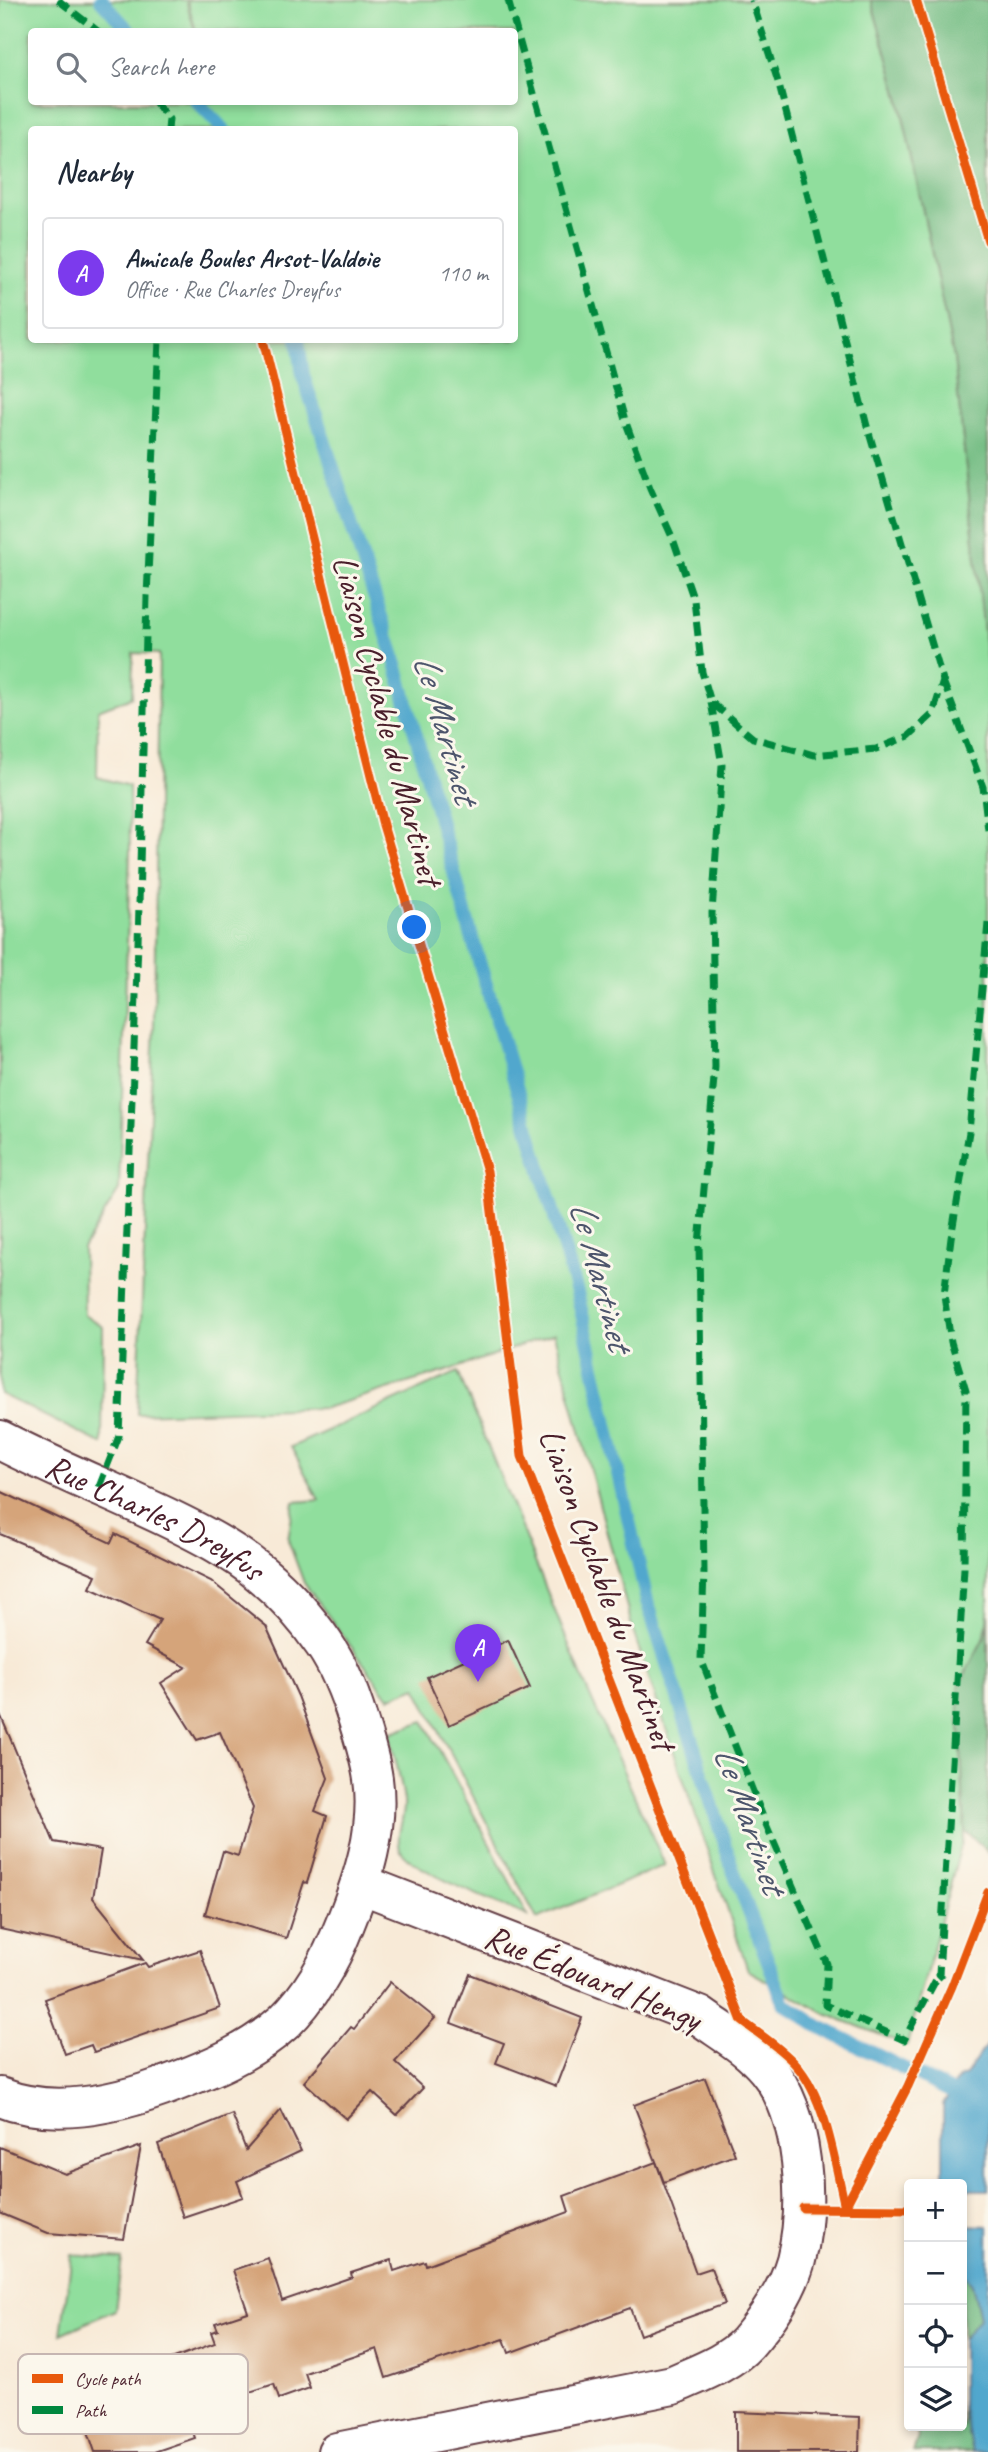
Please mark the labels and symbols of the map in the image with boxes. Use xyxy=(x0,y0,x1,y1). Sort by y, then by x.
street label: Liaison Cyclable du Martinet xyxy=(322,551,454,894)
water label: Le Martinet xyxy=(403,649,492,814)
your location xyxy=(397,910,431,944)
water label: Le Martinet xyxy=(559,1196,646,1361)
street label: Liaison Cyclable du Martinet xyxy=(528,1422,688,1760)
street label: Rue Charles Dreyfus xyxy=(38,1443,276,1593)
pin: A xyxy=(455,1624,501,1682)
water label: Le Martinet xyxy=(704,1740,800,1905)
street label: Rue Édouard Hengy xyxy=(478,1914,710,2042)
legend xyxy=(18,2354,248,2434)
text: Cycle path xyxy=(75,2367,141,2391)
text: Path xyxy=(75,2399,108,2423)

